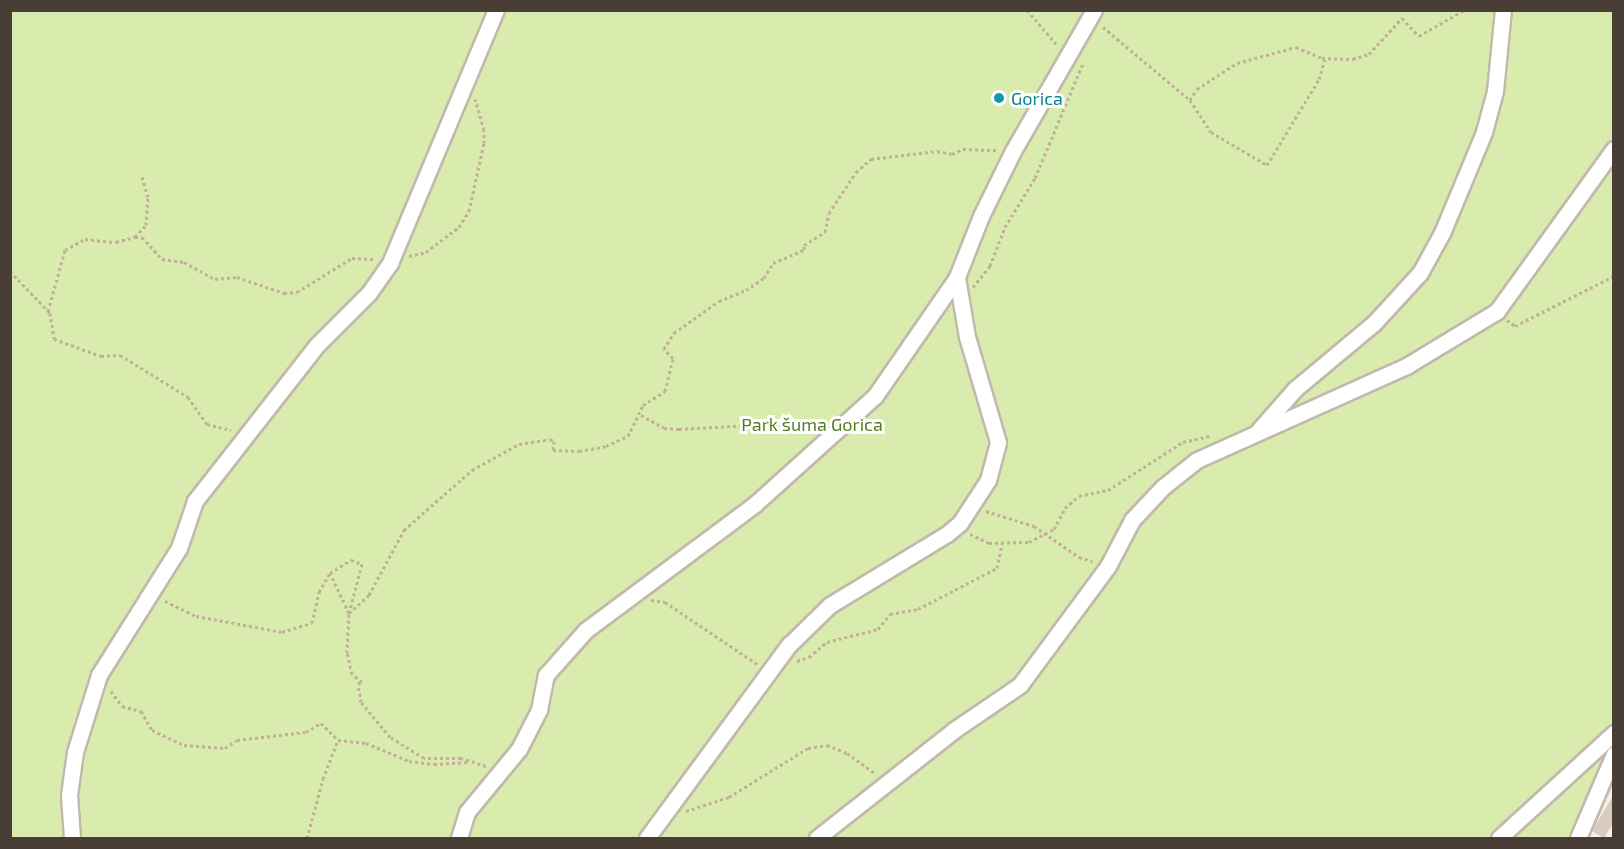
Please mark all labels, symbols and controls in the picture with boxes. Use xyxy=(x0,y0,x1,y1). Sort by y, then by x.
place label: Gorica xyxy=(1011,87,1063,109)
marker: Gorica xyxy=(992,91,1006,105)
park label: Park šuma Gorica xyxy=(741,413,883,435)

